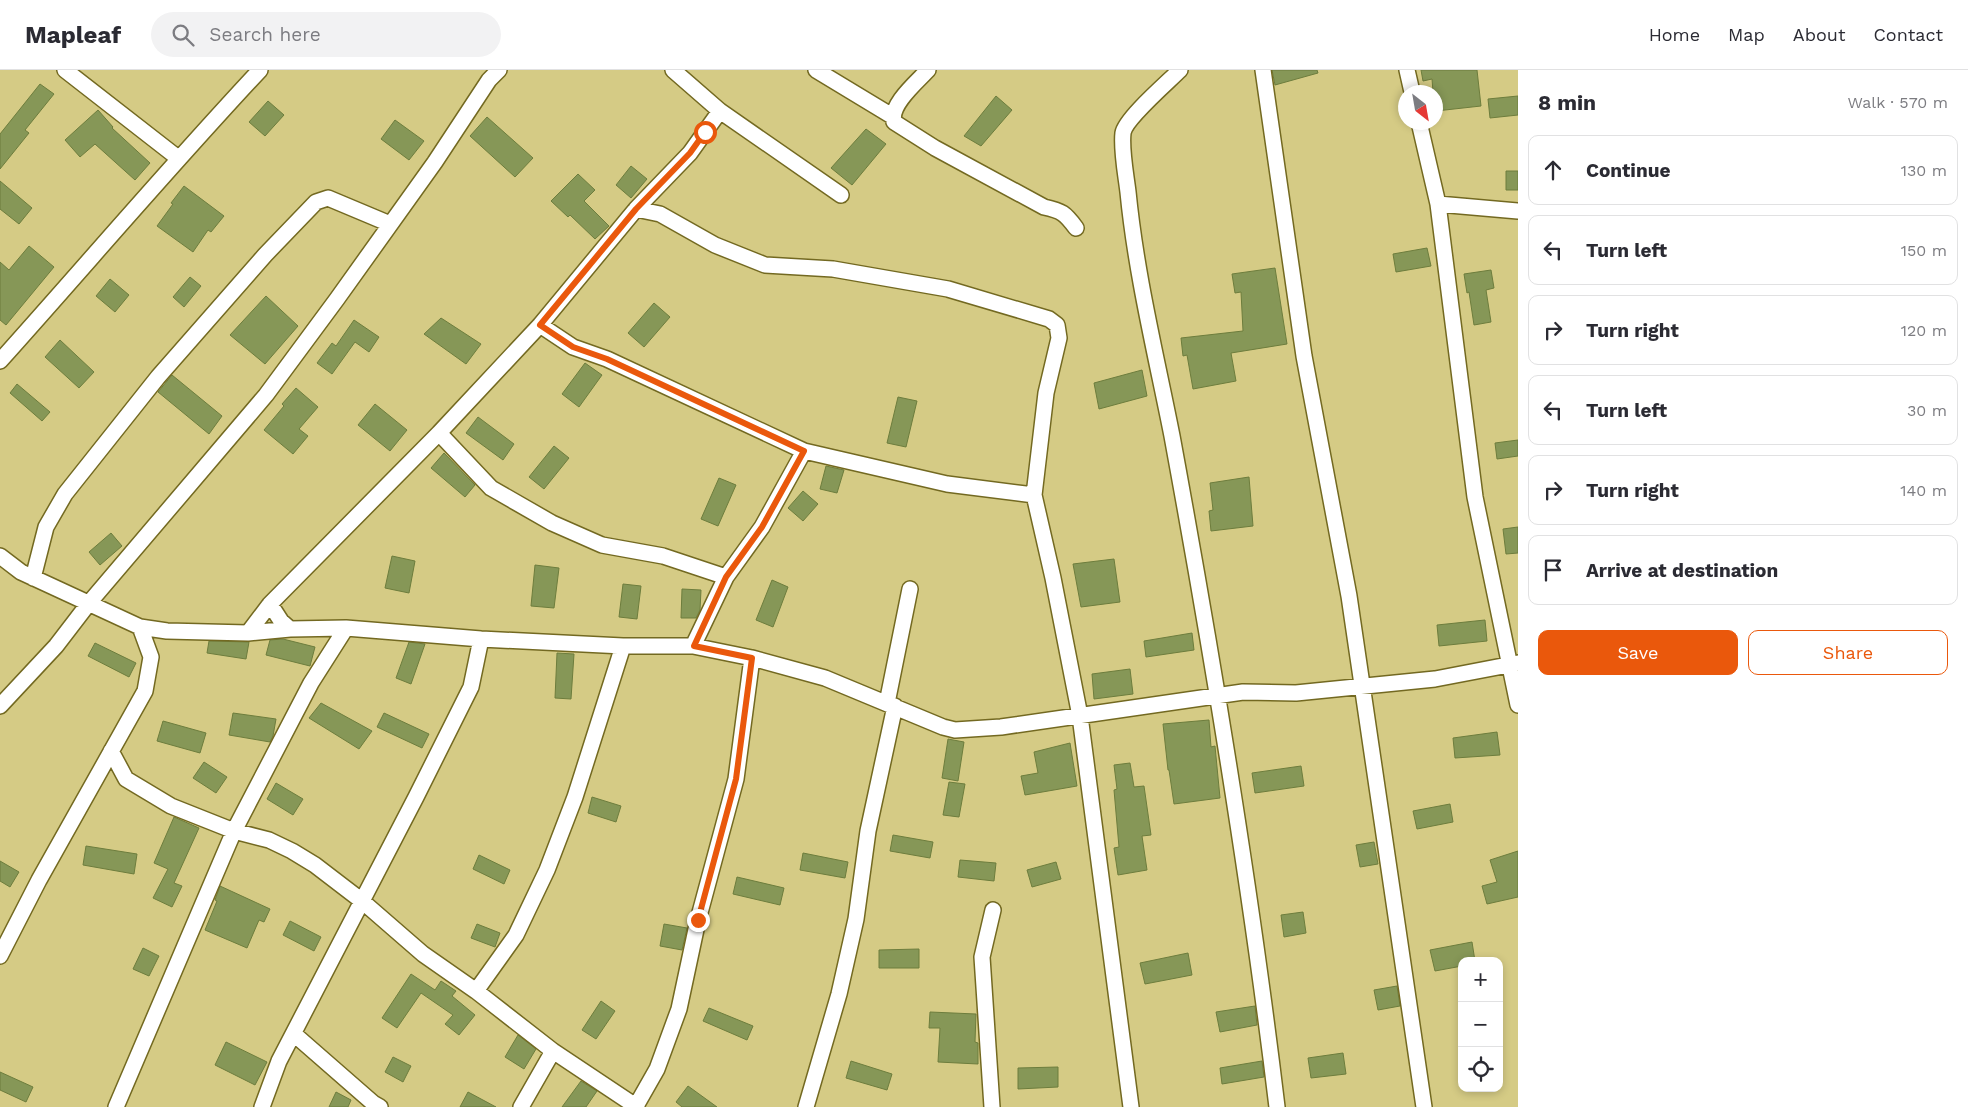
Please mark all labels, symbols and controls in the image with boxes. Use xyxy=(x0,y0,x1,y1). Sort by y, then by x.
search box xyxy=(151,12,501,57)
text: Mapleaf xyxy=(25,21,121,49)
icon: search xyxy=(169,21,197,49)
text: Search here xyxy=(209,23,321,46)
text: Home xyxy=(1649,24,1700,45)
text: Map xyxy=(1728,24,1765,45)
text: About xyxy=(1793,24,1845,45)
text: Contact xyxy=(1873,24,1943,45)
north arrow xyxy=(1398,85,1443,130)
text: 8 min xyxy=(1538,90,1596,115)
text: Walk · 570 m xyxy=(1847,93,1948,112)
route start xyxy=(694,121,717,144)
icon: ahead xyxy=(1539,156,1567,184)
text: Continue xyxy=(1586,159,1670,182)
text: 130 m xyxy=(1901,161,1947,180)
icon: left xyxy=(1539,236,1567,264)
text: Turn left xyxy=(1586,239,1667,262)
text: 150 m xyxy=(1901,241,1947,260)
icon: right xyxy=(1539,316,1567,344)
text: Turn right xyxy=(1586,319,1679,342)
text: 120 m xyxy=(1901,321,1947,340)
icon: left xyxy=(1539,396,1567,424)
text: Turn left xyxy=(1586,399,1667,422)
text: 30 m xyxy=(1907,401,1947,420)
icon: right xyxy=(1539,476,1567,504)
text: Turn right xyxy=(1586,479,1679,502)
text: 140 m xyxy=(1900,481,1947,500)
icon: arrive xyxy=(1539,556,1567,584)
text: Arrive at destination xyxy=(1586,559,1778,582)
button: Save xyxy=(1538,630,1738,675)
button: Share xyxy=(1748,630,1948,675)
route end xyxy=(687,909,710,932)
map controls xyxy=(1458,957,1503,1092)
button: + xyxy=(1458,957,1503,1002)
button: − xyxy=(1458,1002,1503,1047)
button: locate xyxy=(1458,1047,1503,1092)

